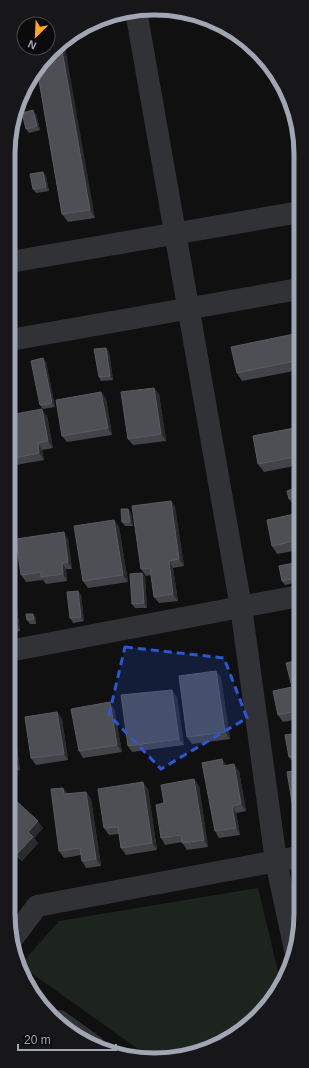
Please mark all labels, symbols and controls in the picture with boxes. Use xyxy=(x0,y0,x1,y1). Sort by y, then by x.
north arrow xyxy=(16,16,56,56)
text: N xyxy=(26,38,38,52)
scale bar xyxy=(18,1026,116,1052)
text: 20 m xyxy=(24,1033,51,1047)

